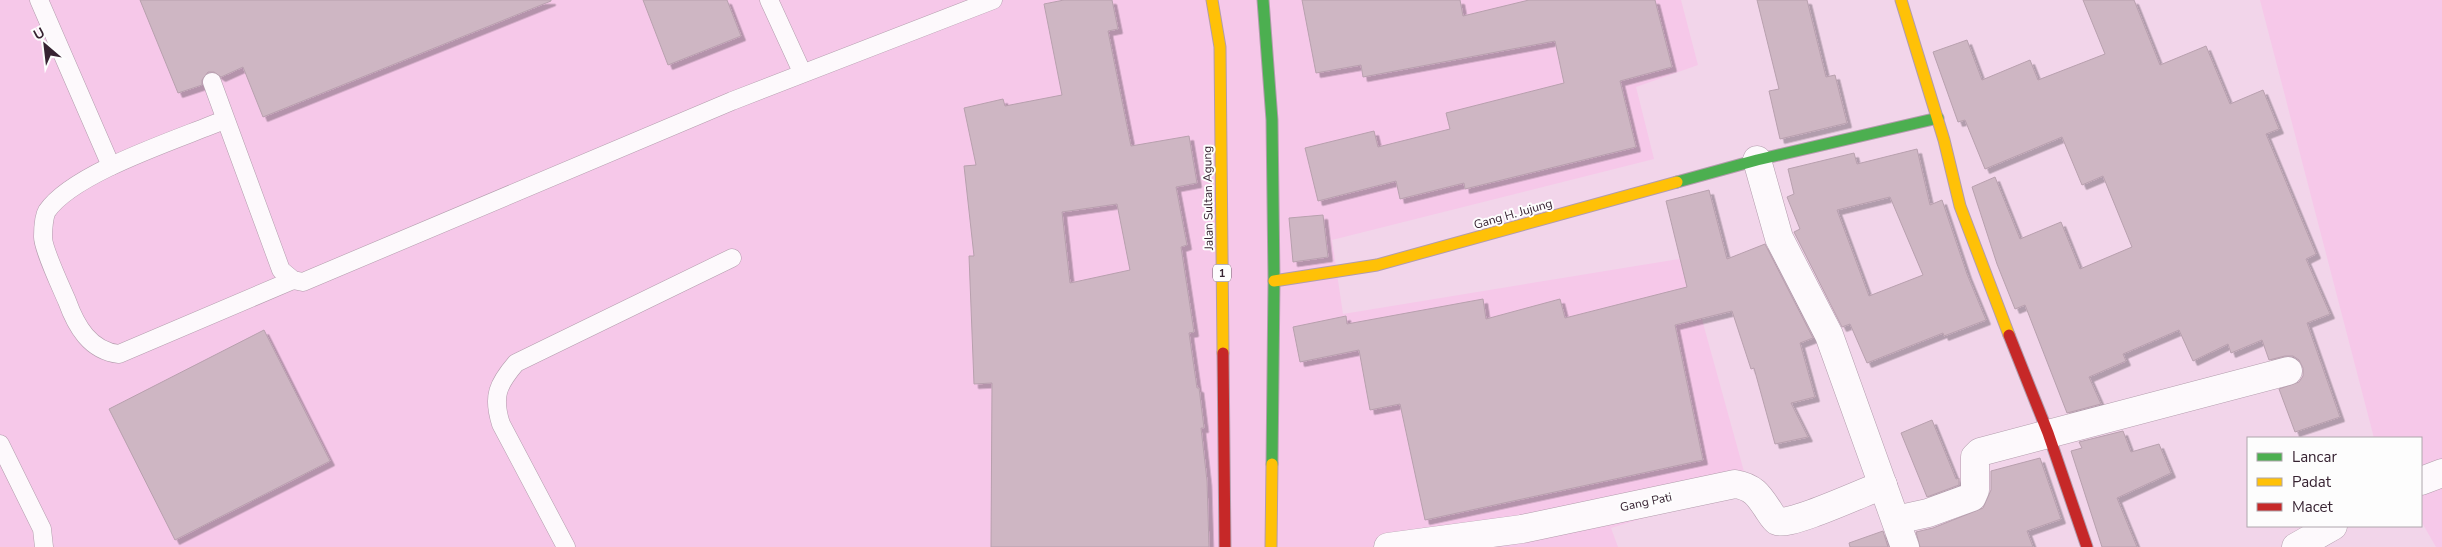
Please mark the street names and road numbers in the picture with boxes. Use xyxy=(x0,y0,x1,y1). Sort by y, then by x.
street label: Jalan Sultan Agung xyxy=(1199,146,1217,251)
street label: Gang H. Jujung xyxy=(1472,195,1554,233)
road number: 1 xyxy=(1213,264,1231,282)
street label: Gang Pati xyxy=(1619,489,1673,515)

